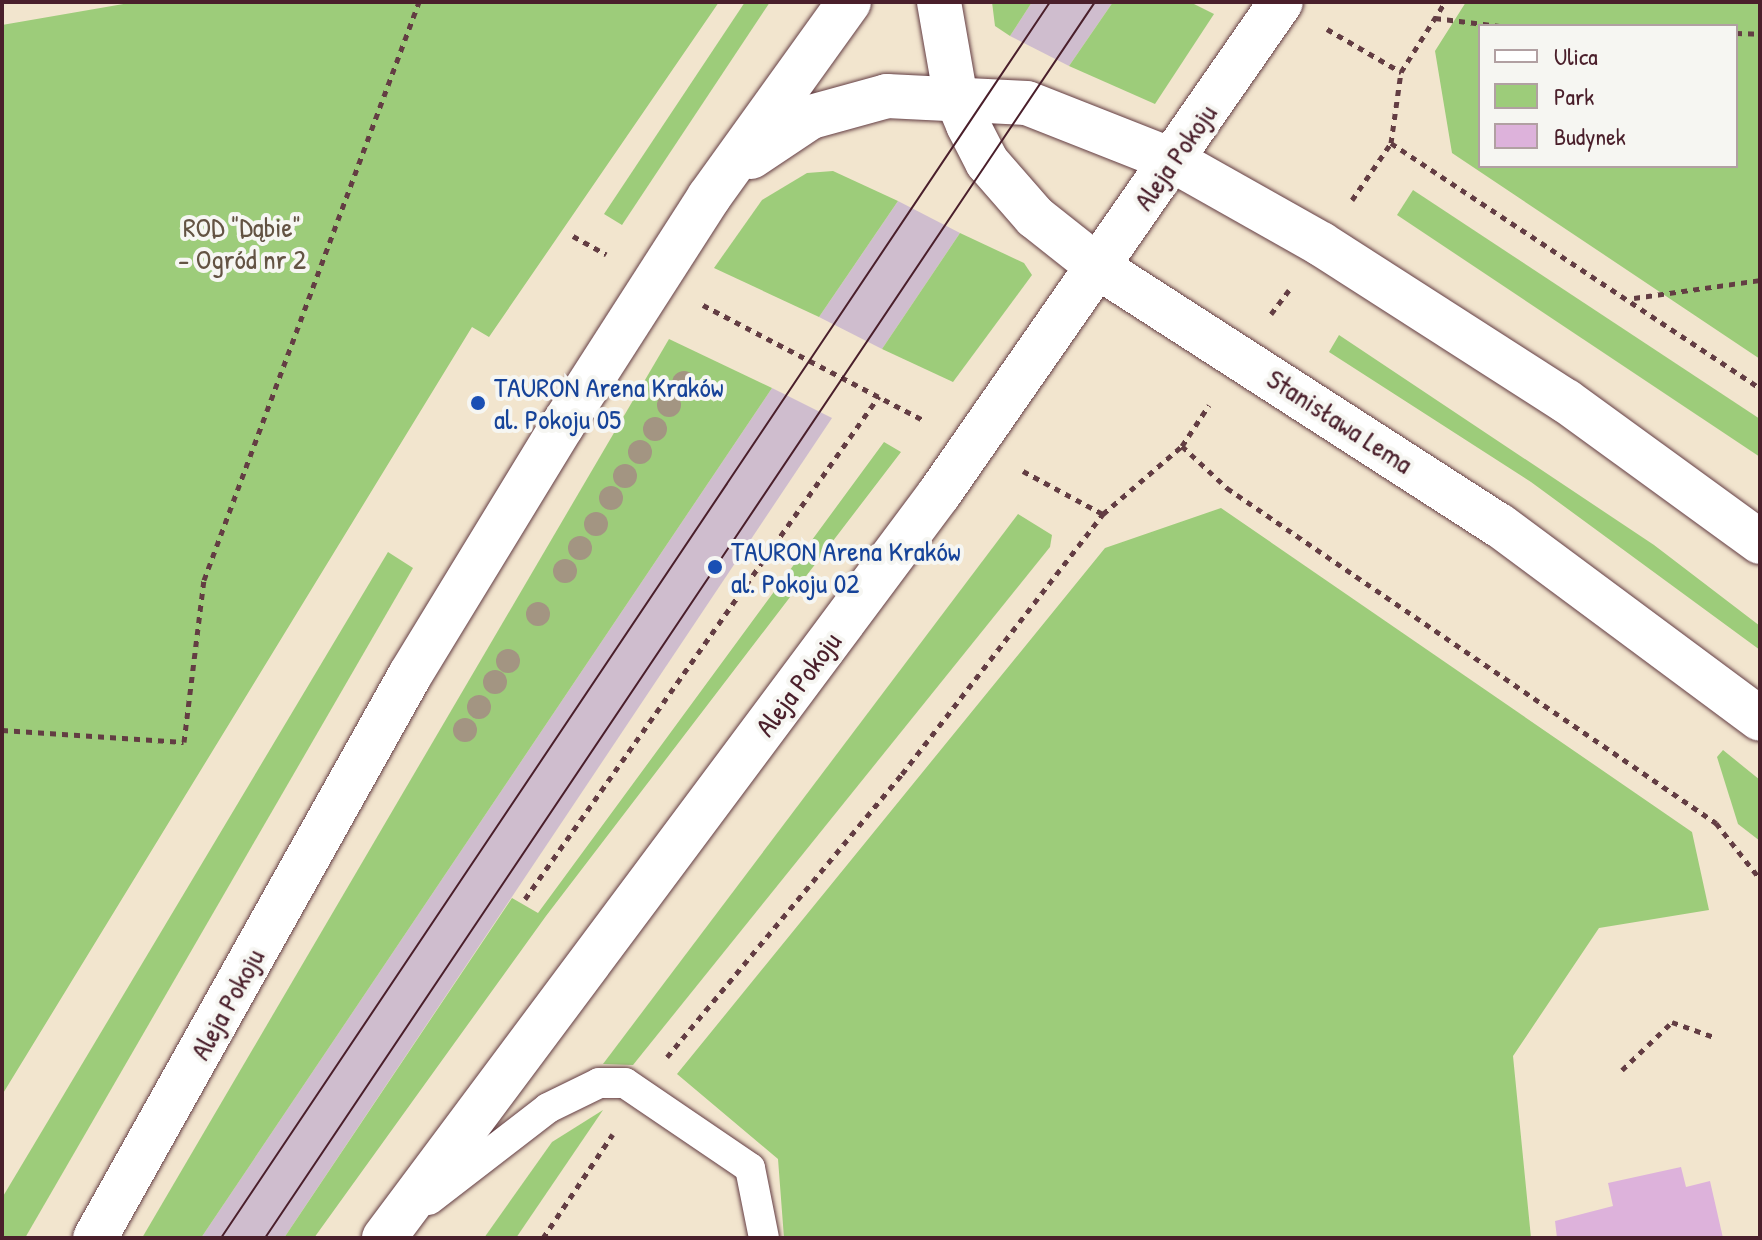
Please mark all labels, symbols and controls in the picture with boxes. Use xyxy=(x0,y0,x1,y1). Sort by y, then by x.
legend xyxy=(1478,24,1738,168)
text: Ulica xyxy=(1554,40,1598,72)
text: Park xyxy=(1554,80,1594,112)
street label: Aleja Pokoju xyxy=(1126,98,1224,216)
text: Budynek xyxy=(1554,120,1626,152)
park label: ROD "Dąbie" - Ogród nr 2 xyxy=(178,210,306,276)
street label: Stanisława Lema xyxy=(1261,362,1419,480)
place label: TAURON Arena Kraków al. Pokoju 05 xyxy=(494,370,724,436)
marker: TAURON Arena Kraków al. Pokoju 05 xyxy=(469,394,487,412)
place label: TAURON Arena Kraków al. Pokoju 02 xyxy=(731,534,961,600)
marker: TAURON Arena Kraków al. Pokoju 02 xyxy=(706,558,724,576)
street label: Aleja Pokoju xyxy=(748,625,848,743)
street label: Aleja Pokoju xyxy=(183,943,271,1065)

